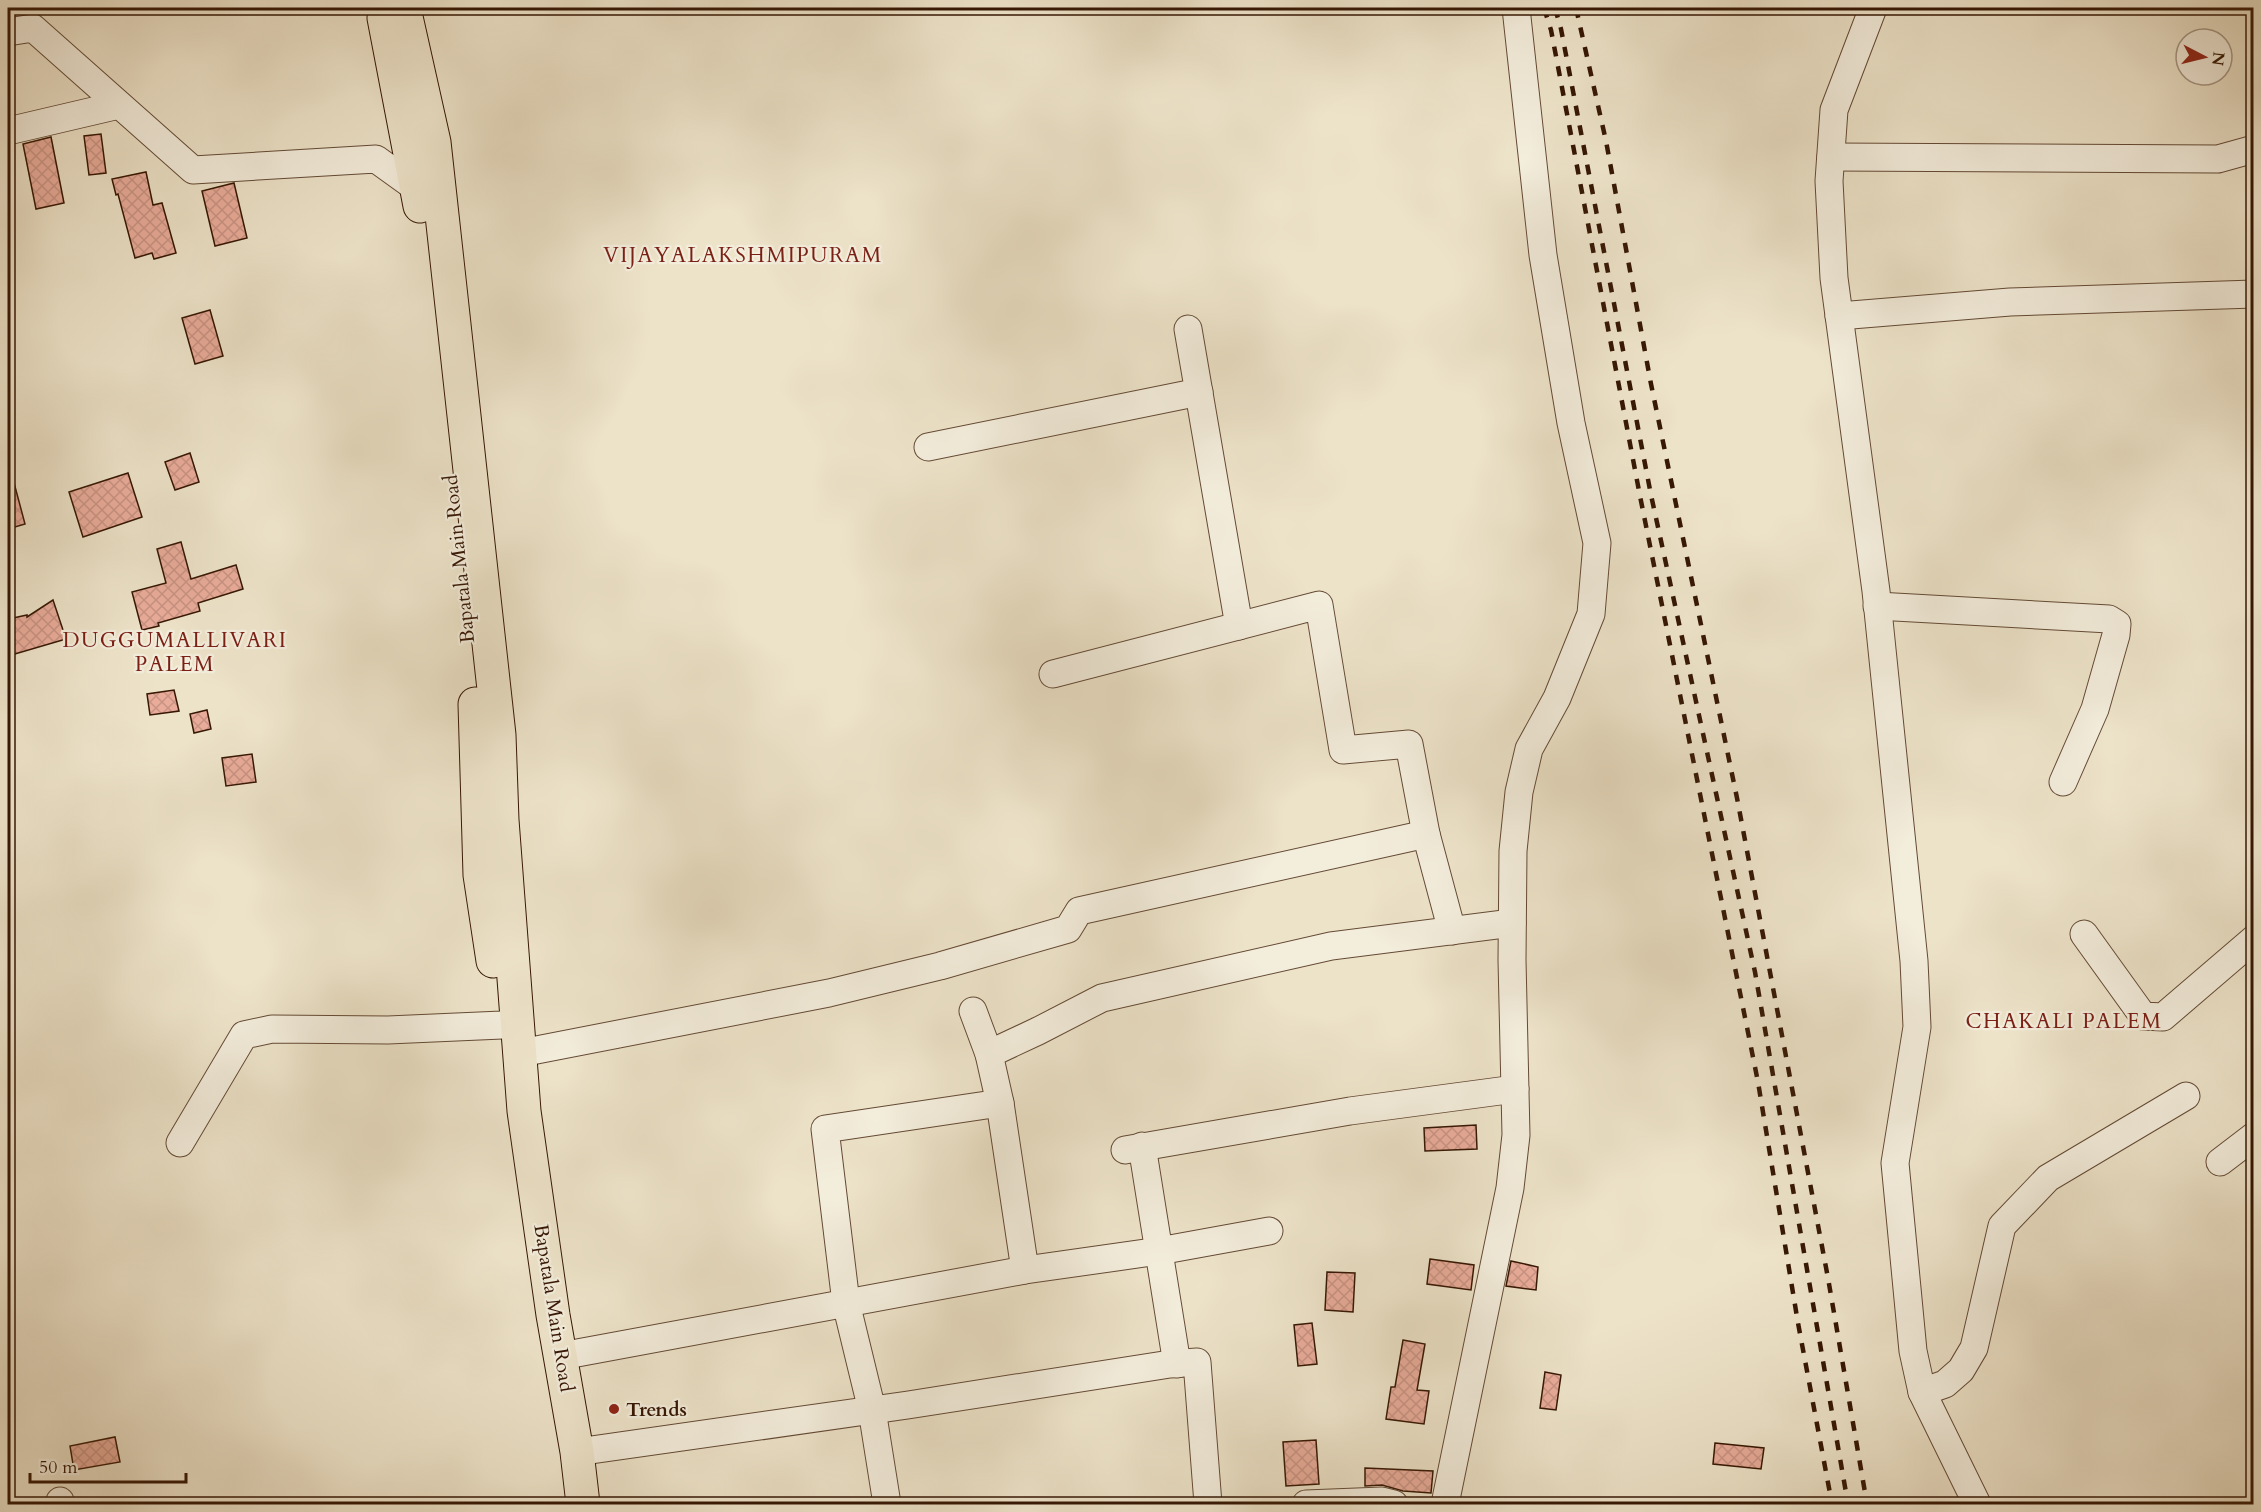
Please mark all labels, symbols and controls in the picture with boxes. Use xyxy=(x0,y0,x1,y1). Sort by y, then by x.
north arrow xyxy=(2174,27,2234,87)
text: N xyxy=(2206,50,2230,67)
district label: VIJAYALAKSHMIPURAM xyxy=(603,241,883,270)
street label: Bapatala Main Road xyxy=(437,473,481,645)
district label: DUGGUMALLIVARI PALEM xyxy=(63,626,287,679)
district label: CHAKALI PALEM xyxy=(1966,1007,2162,1036)
street label: Bapatala Main Road xyxy=(527,1222,581,1394)
place label: Trends xyxy=(626,1396,687,1423)
marker: Trends xyxy=(607,1402,621,1416)
scale bar xyxy=(30,1446,186,1484)
text: 50 m xyxy=(39,1455,78,1480)

